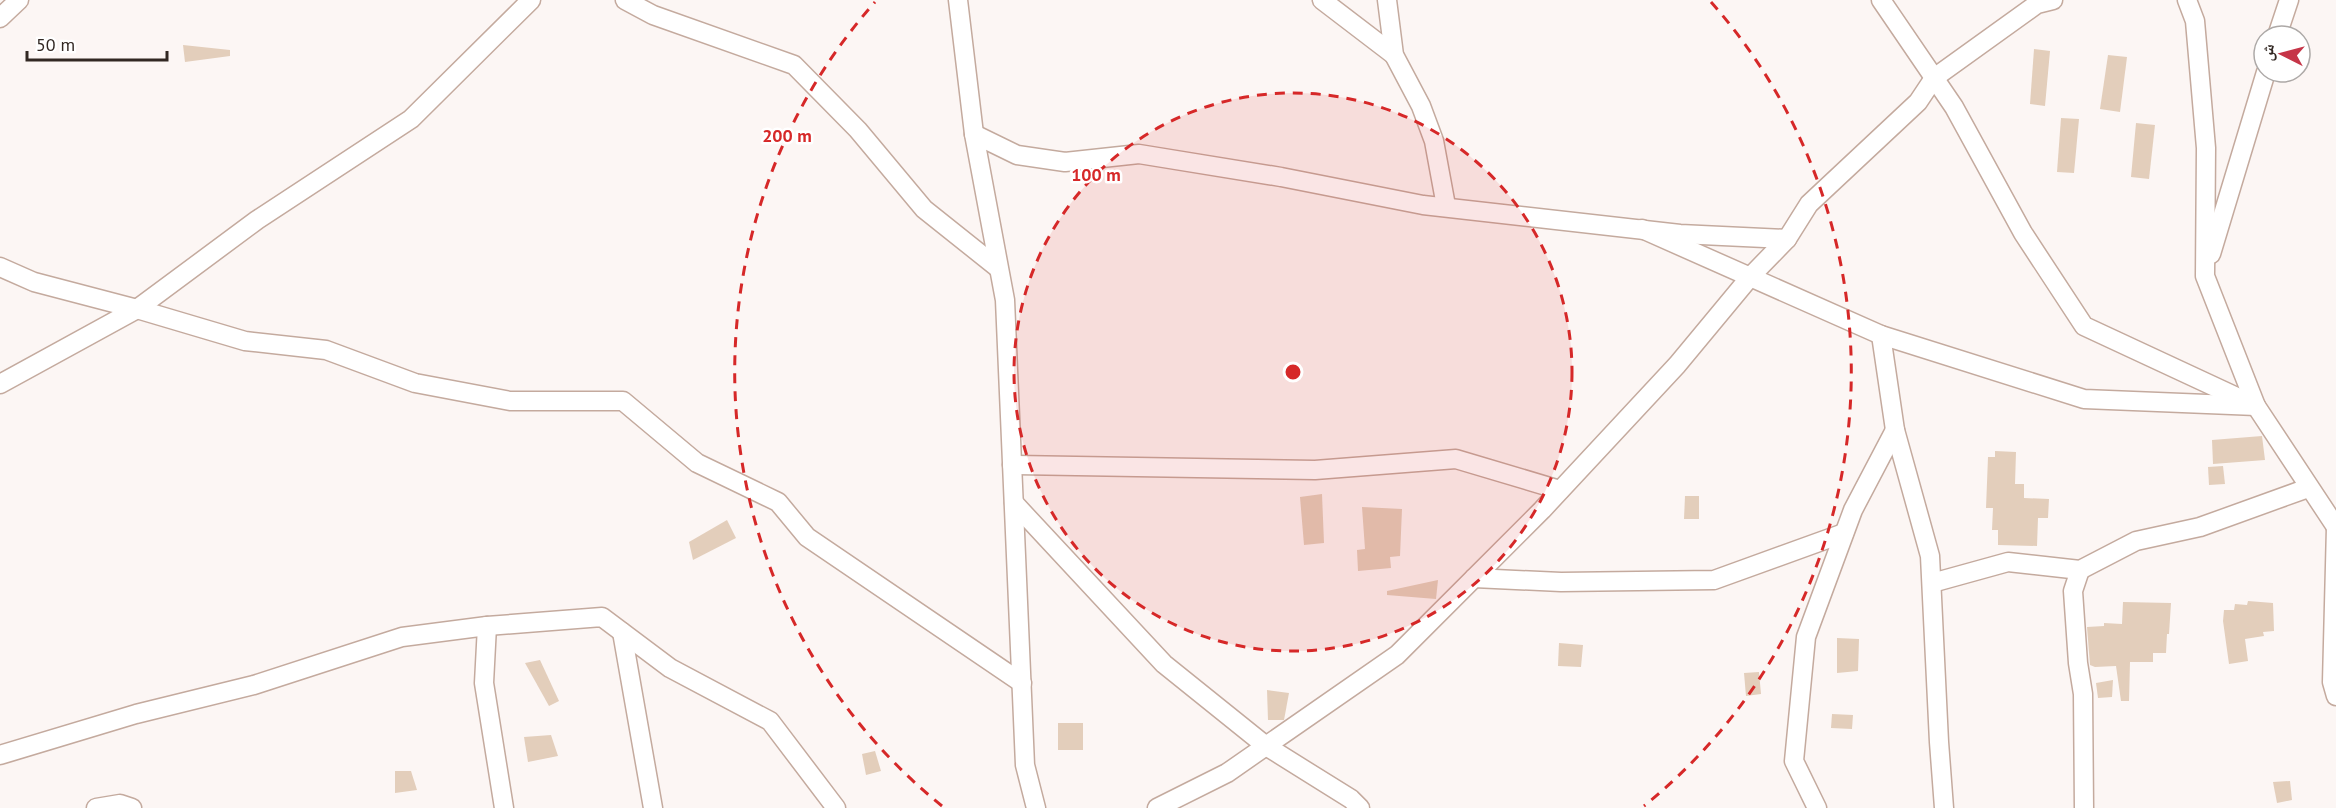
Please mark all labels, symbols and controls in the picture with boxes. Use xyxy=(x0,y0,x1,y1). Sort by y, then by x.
scale bar xyxy=(27,24,166,62)
north arrow xyxy=(2252,24,2312,84)
text: 50 m xyxy=(36,33,75,56)
text: ش xyxy=(2256,43,2278,62)
text: 200 m xyxy=(762,124,812,147)
text: 100 m xyxy=(1071,163,1121,186)
centre of rings xyxy=(1283,362,1303,382)

